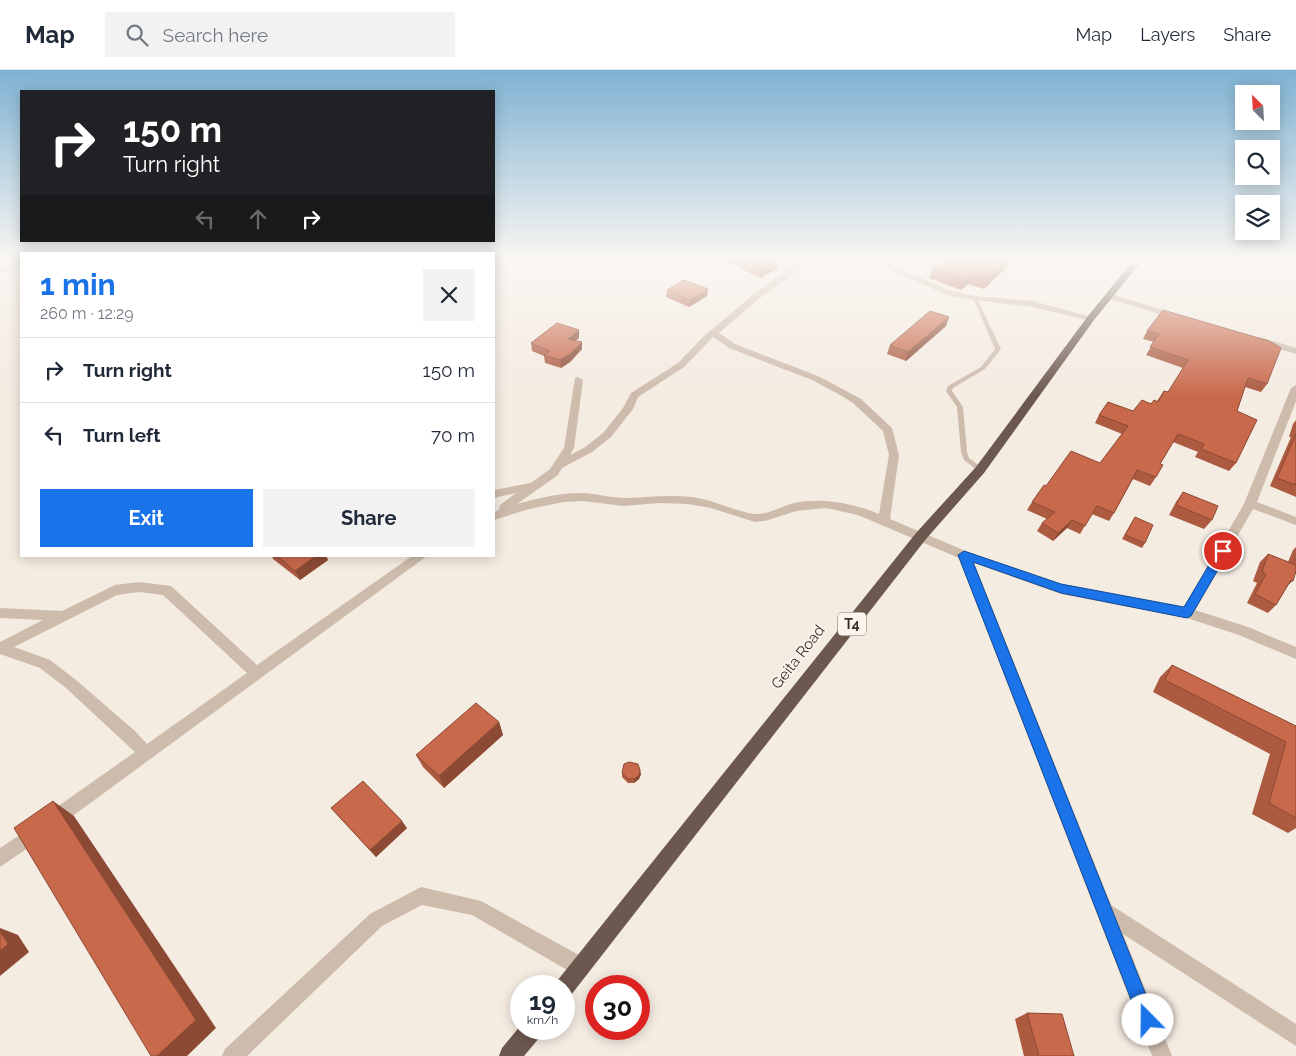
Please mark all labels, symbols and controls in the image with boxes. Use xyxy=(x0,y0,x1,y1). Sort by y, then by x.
search box xyxy=(105,12,455,57)
text: Map xyxy=(25,20,75,49)
icon: search xyxy=(123,21,151,49)
text: Search here xyxy=(163,24,268,46)
text: Map xyxy=(1076,24,1112,45)
text: Layers xyxy=(1140,24,1195,45)
text: Share xyxy=(1223,24,1271,45)
north arrow xyxy=(1235,85,1280,130)
map controls xyxy=(1235,85,1280,240)
text: 150 m xyxy=(123,109,222,150)
icon: right xyxy=(40,110,105,175)
button: search xyxy=(1235,140,1280,185)
text: Turn right xyxy=(123,151,220,177)
button: layers xyxy=(1235,195,1280,240)
icon: left xyxy=(191,205,219,233)
icon: ahead xyxy=(244,205,272,233)
icon: right xyxy=(297,205,325,233)
text: 1 min xyxy=(40,267,116,302)
button: close xyxy=(423,269,475,321)
text: 260 m · 12:29 xyxy=(40,304,134,323)
icon: right xyxy=(40,356,68,384)
text: Turn right xyxy=(83,359,172,381)
text: 150 m xyxy=(423,359,475,381)
icon: left xyxy=(40,421,68,449)
text: Turn left xyxy=(83,424,160,446)
text: 70 m xyxy=(431,424,475,446)
button: Exit xyxy=(40,489,253,547)
button: Share xyxy=(263,489,475,547)
pin xyxy=(1202,530,1244,572)
icon: arrive xyxy=(1209,537,1237,565)
road number: T4 xyxy=(838,612,866,636)
street label: Geita Road xyxy=(768,622,828,692)
speed limit sign: 30 xyxy=(585,975,650,1040)
text: 19 xyxy=(529,986,556,1016)
position arrow xyxy=(1121,993,1173,1045)
text: km/h xyxy=(527,1013,558,1027)

